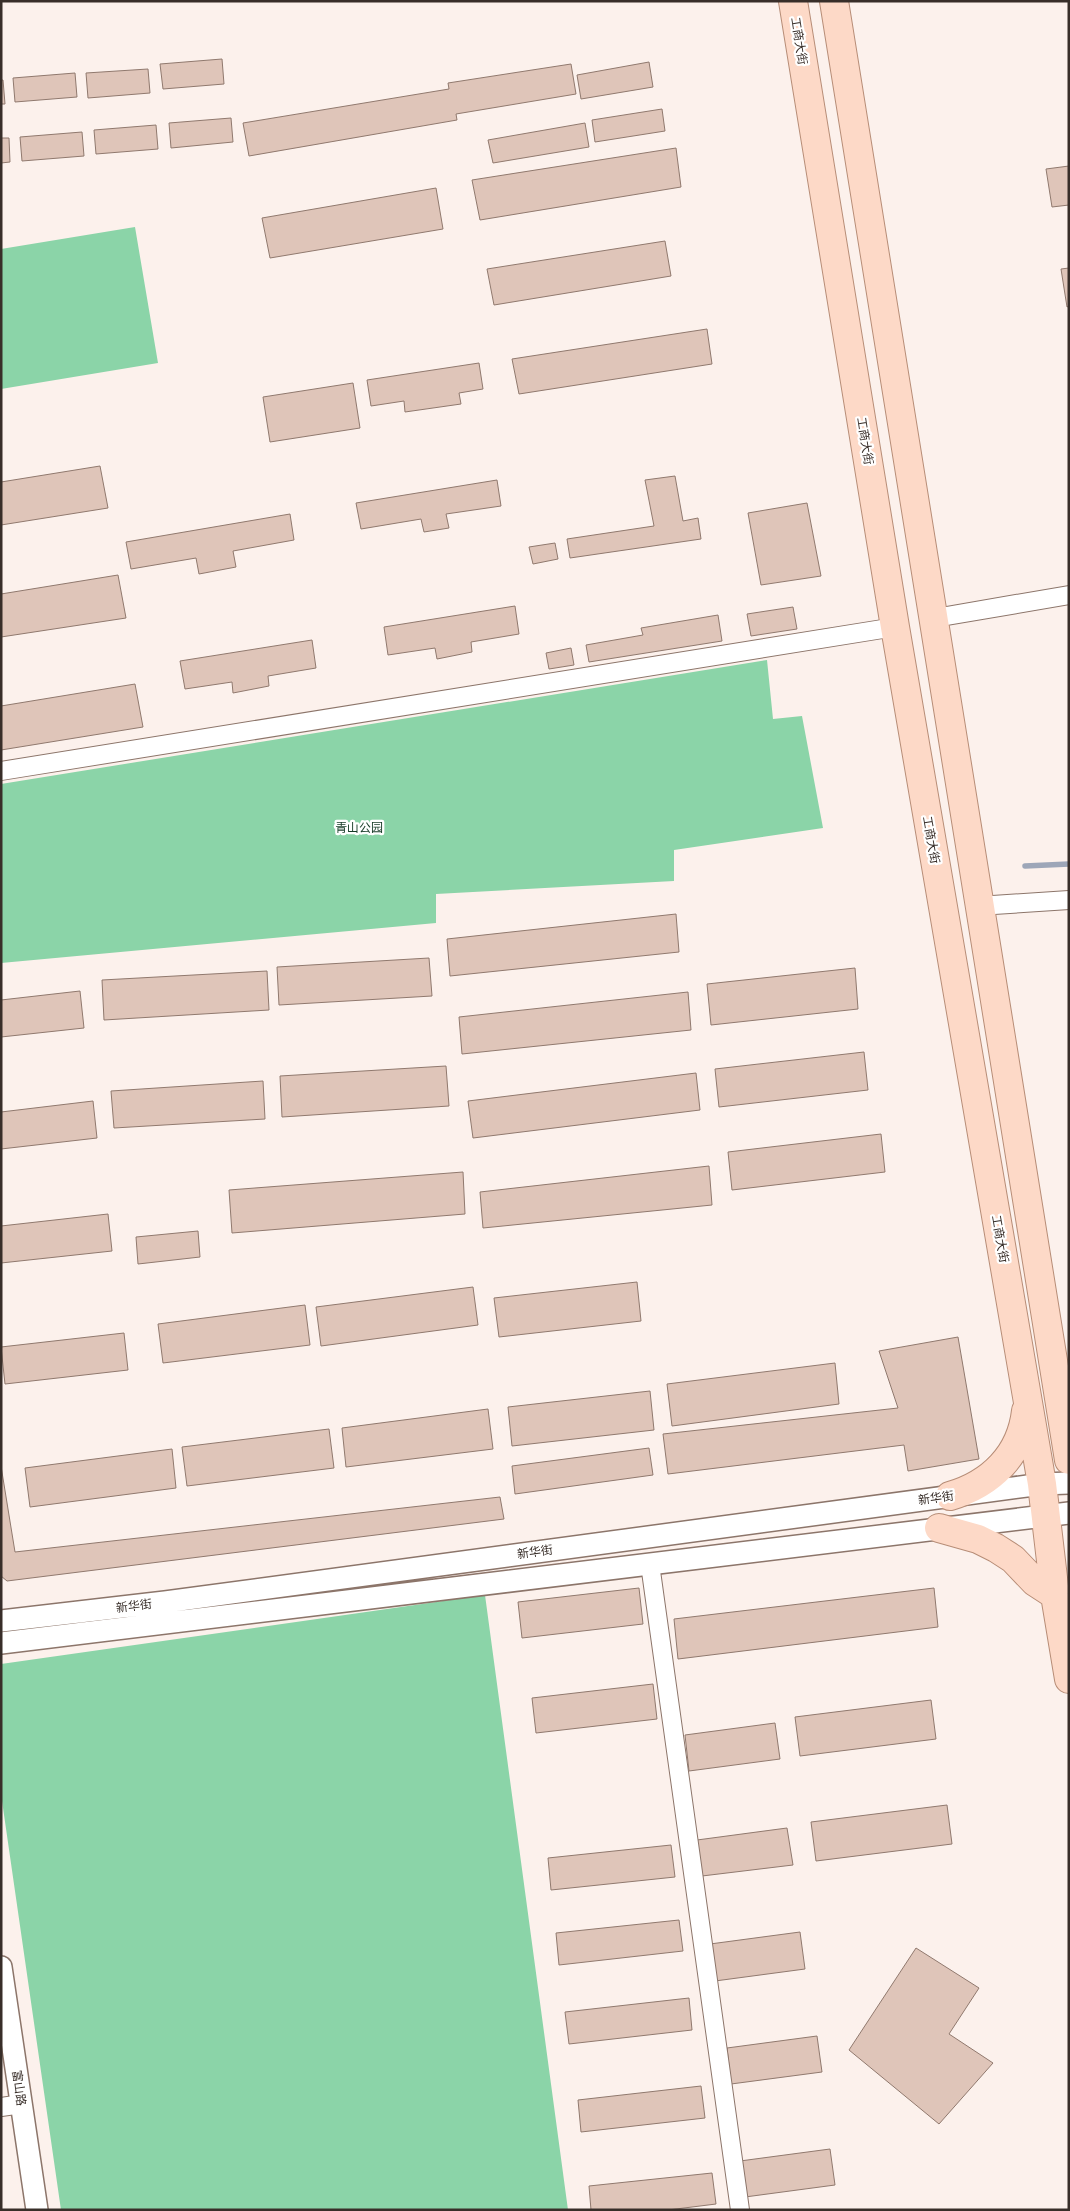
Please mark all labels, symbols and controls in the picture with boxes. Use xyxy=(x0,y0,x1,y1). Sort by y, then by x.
street label: 工商大街 xyxy=(788,16,811,66)
street label: 工商大街 xyxy=(854,416,877,466)
street label: 工商大街 xyxy=(920,815,943,865)
park label: 青山公园 xyxy=(335,820,383,835)
street label: 工商大街 xyxy=(989,1214,1012,1264)
street label: 新华街 xyxy=(917,1488,955,1507)
street label: 新华街 xyxy=(516,1542,554,1561)
street label: 新华街 xyxy=(115,1596,153,1615)
street label: 富山路 xyxy=(10,2069,29,2107)

